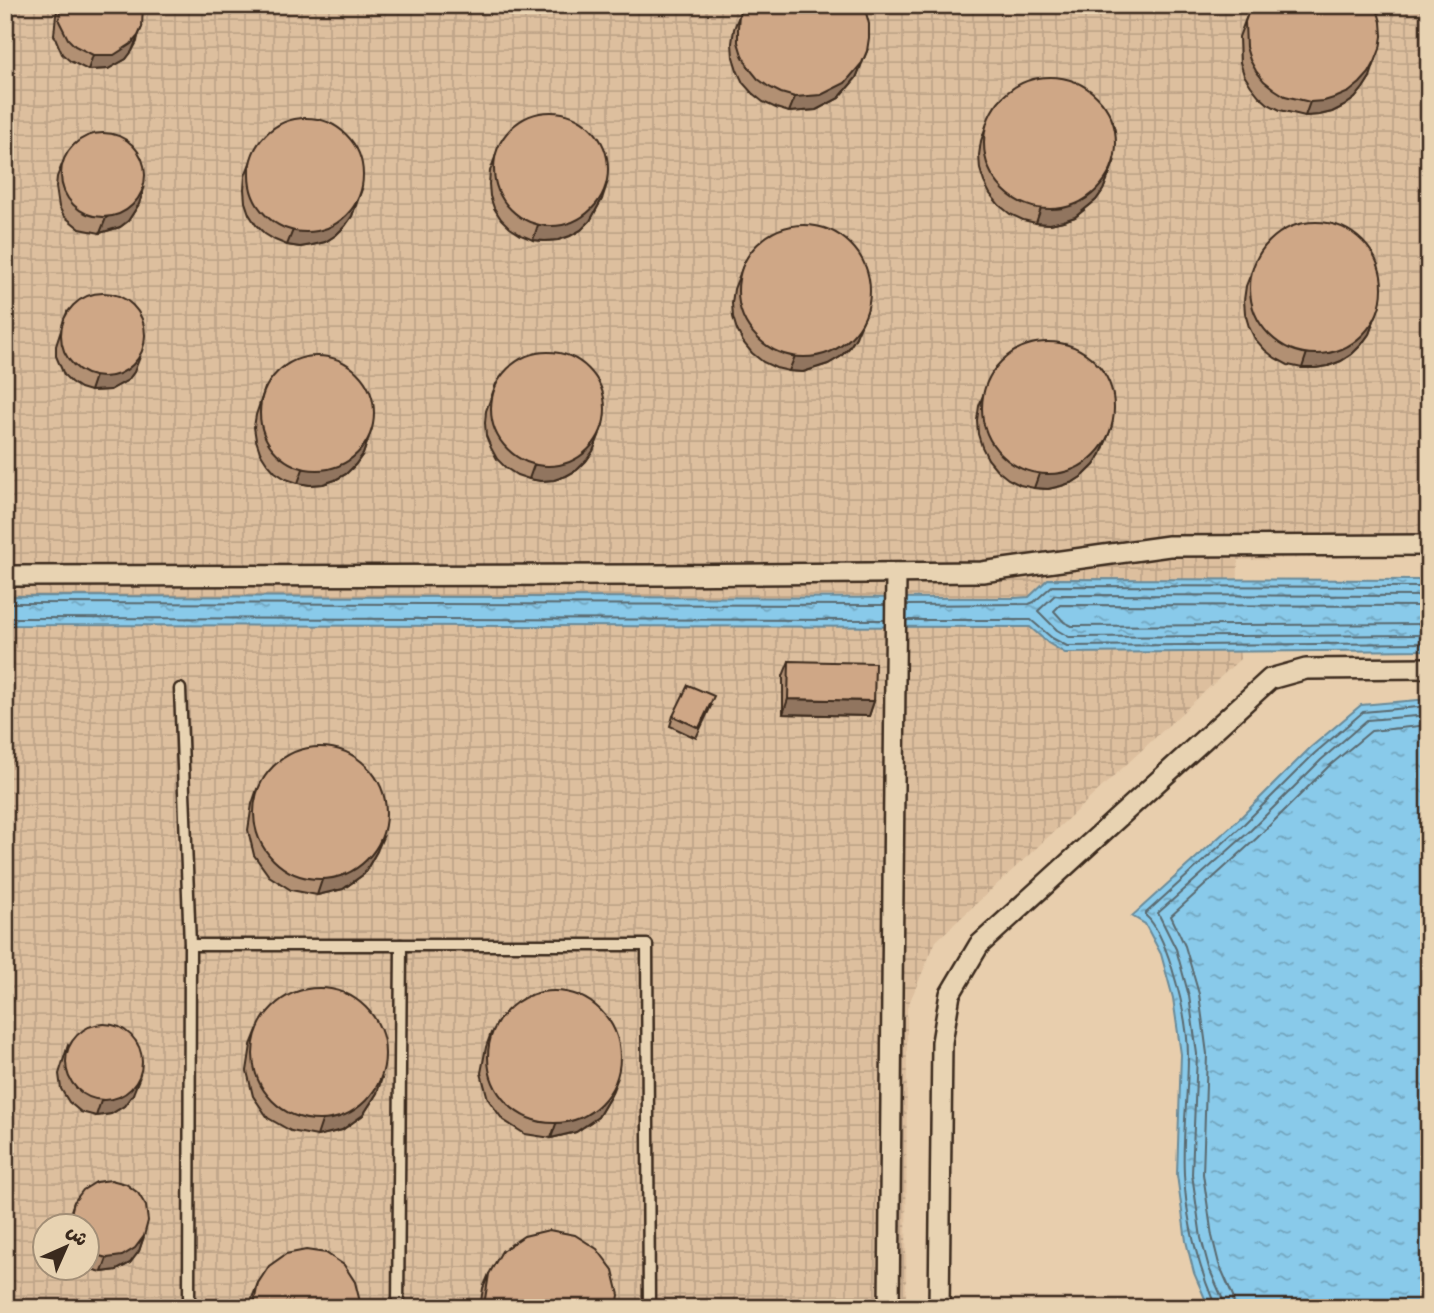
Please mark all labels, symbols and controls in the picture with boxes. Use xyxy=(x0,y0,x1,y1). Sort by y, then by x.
north arrow xyxy=(32,1212,102,1282)
text: ش xyxy=(61,1219,94,1252)

